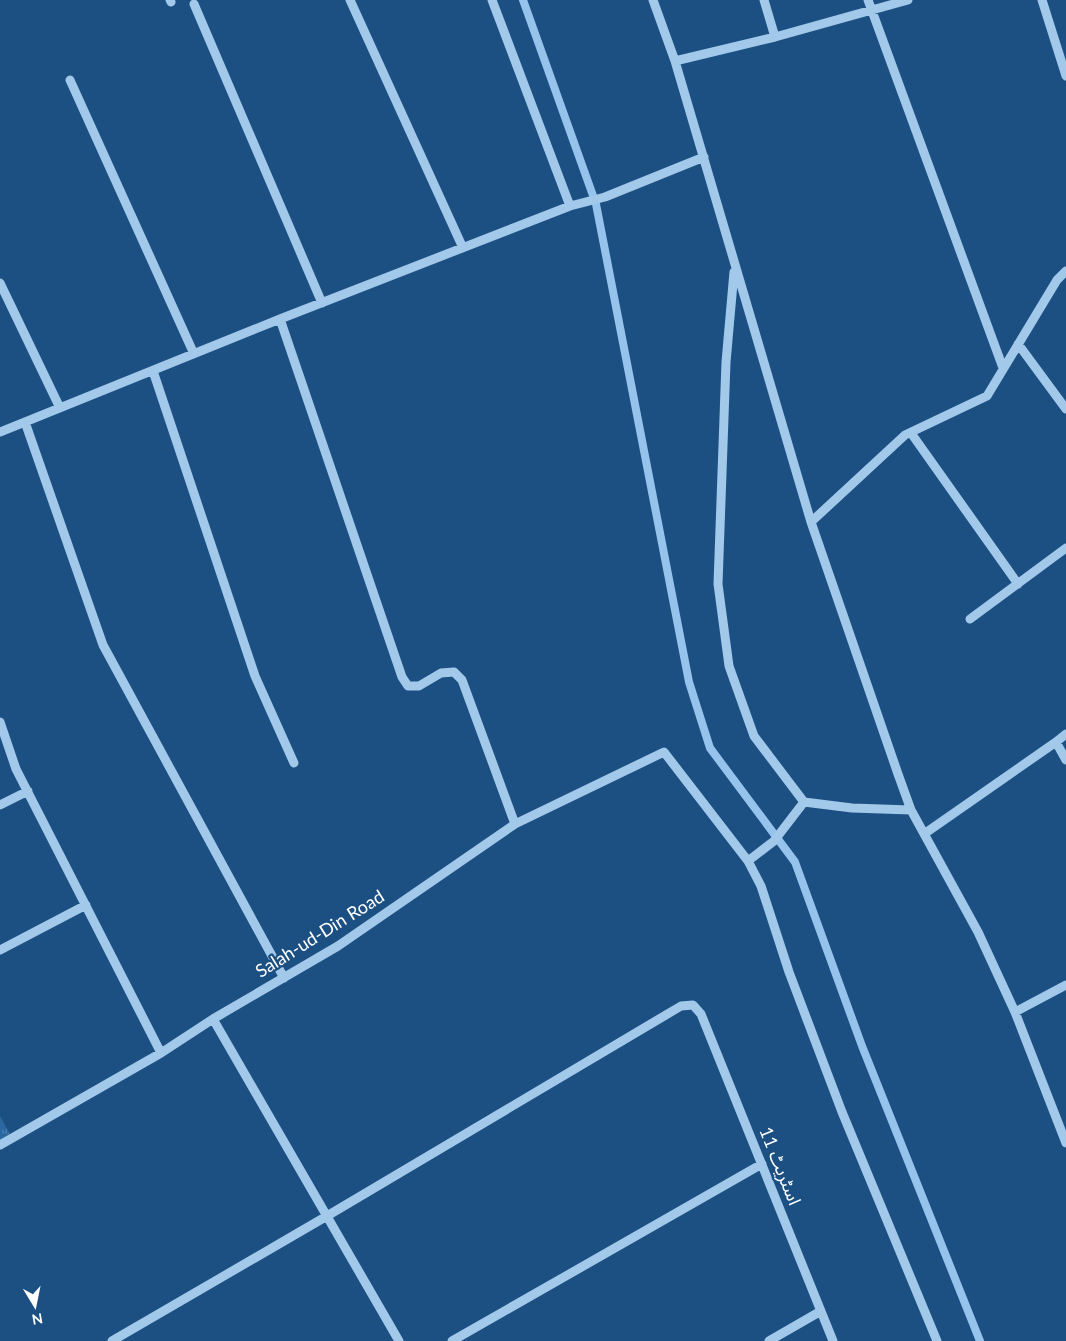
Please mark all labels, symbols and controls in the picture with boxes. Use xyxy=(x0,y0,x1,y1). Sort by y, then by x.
street label: Salah-ud-Din Road xyxy=(251,885,388,982)
street label: اسٹریٹ 11 xyxy=(754,1123,807,1208)
north arrow xyxy=(10,1281,60,1331)
text: N xyxy=(31,1310,44,1329)

